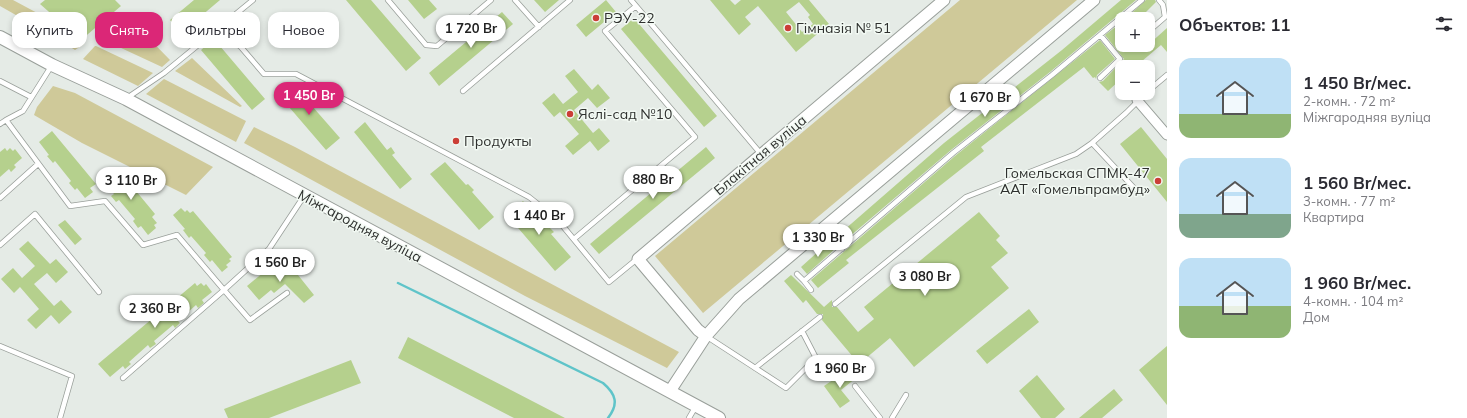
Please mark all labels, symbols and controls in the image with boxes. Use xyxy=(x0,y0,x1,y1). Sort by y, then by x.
place label: РЭУ-22 xyxy=(604,9,655,27)
chip: Купить xyxy=(12,12,87,48)
chip: Снять xyxy=(95,12,163,48)
chip: Фильтры xyxy=(171,12,260,48)
chip: Новое xyxy=(268,12,339,48)
map controls xyxy=(1115,12,1155,100)
button: + xyxy=(1115,12,1155,52)
marker: РЭУ-22 xyxy=(591,13,601,23)
icon: filters xyxy=(1433,13,1455,35)
text: Объектов: 11 xyxy=(1179,14,1291,35)
pin: 1 720 Br xyxy=(430,15,512,49)
place label: Гімназія № 51 xyxy=(796,19,891,37)
text: 1 720 Br xyxy=(445,20,497,36)
marker: Гімназія № 51 xyxy=(783,23,793,33)
button: − xyxy=(1115,60,1155,100)
text: 1 450 Br/мес. xyxy=(1303,72,1411,93)
icon: home xyxy=(1211,74,1259,122)
pin: 1 450 Br xyxy=(268,82,350,116)
pin: 1 670 Br xyxy=(944,84,1026,118)
text: 1 450 Br xyxy=(283,87,335,103)
text: 1 670 Br xyxy=(959,89,1011,105)
text: 2-комн. · 72 m² xyxy=(1303,93,1396,109)
place label: Яслі-сад №10 xyxy=(578,105,672,123)
marker: Яслі-сад №10 xyxy=(565,109,575,119)
text: Міжгародняя вуліца xyxy=(1303,109,1431,125)
street label: Блакітная вуліца xyxy=(710,111,810,199)
place label: Продукты xyxy=(464,132,532,150)
marker: Продукты xyxy=(451,136,461,146)
place label: Гомельская СПМК-47 ААТ «Гомельпрамбуд» xyxy=(1000,164,1150,198)
pin: 880 Br xyxy=(620,166,686,200)
pin: 3 110 Br xyxy=(90,167,172,201)
text: 880 Br xyxy=(632,171,674,187)
text: 3 110 Br xyxy=(105,172,157,188)
text: 1 560 Br/мес. xyxy=(1303,172,1411,193)
icon: home xyxy=(1211,174,1259,222)
marker: Гомельская СПМК-47 ААТ «Гомельпрамбуд» xyxy=(1153,176,1163,186)
street label: Міжгародняя вуліца xyxy=(295,186,425,266)
text: 3-комн. · 77 m² xyxy=(1303,193,1396,209)
pin: 1 440 Br xyxy=(498,202,580,236)
text: 1 440 Br xyxy=(513,207,565,223)
text: Квартира xyxy=(1303,209,1364,225)
pin: 1 330 Br xyxy=(777,224,859,258)
text: 1 330 Br xyxy=(792,229,844,245)
pin: 1 560 Br xyxy=(239,249,321,283)
text: 1 560 Br xyxy=(254,254,306,270)
pin: 3 080 Br xyxy=(884,263,966,297)
text: 3 080 Br xyxy=(899,268,951,284)
text: 1 960 Br/мес. xyxy=(1303,272,1411,293)
icon: home xyxy=(1211,274,1259,322)
text: 4-комн. · 104 m² xyxy=(1303,293,1403,309)
pin: 2 360 Br xyxy=(114,295,196,329)
text: 2 360 Br xyxy=(129,300,181,316)
text: Дом xyxy=(1303,309,1330,325)
pin: 1 960 Br xyxy=(799,355,881,389)
text: 1 960 Br xyxy=(814,360,866,376)

